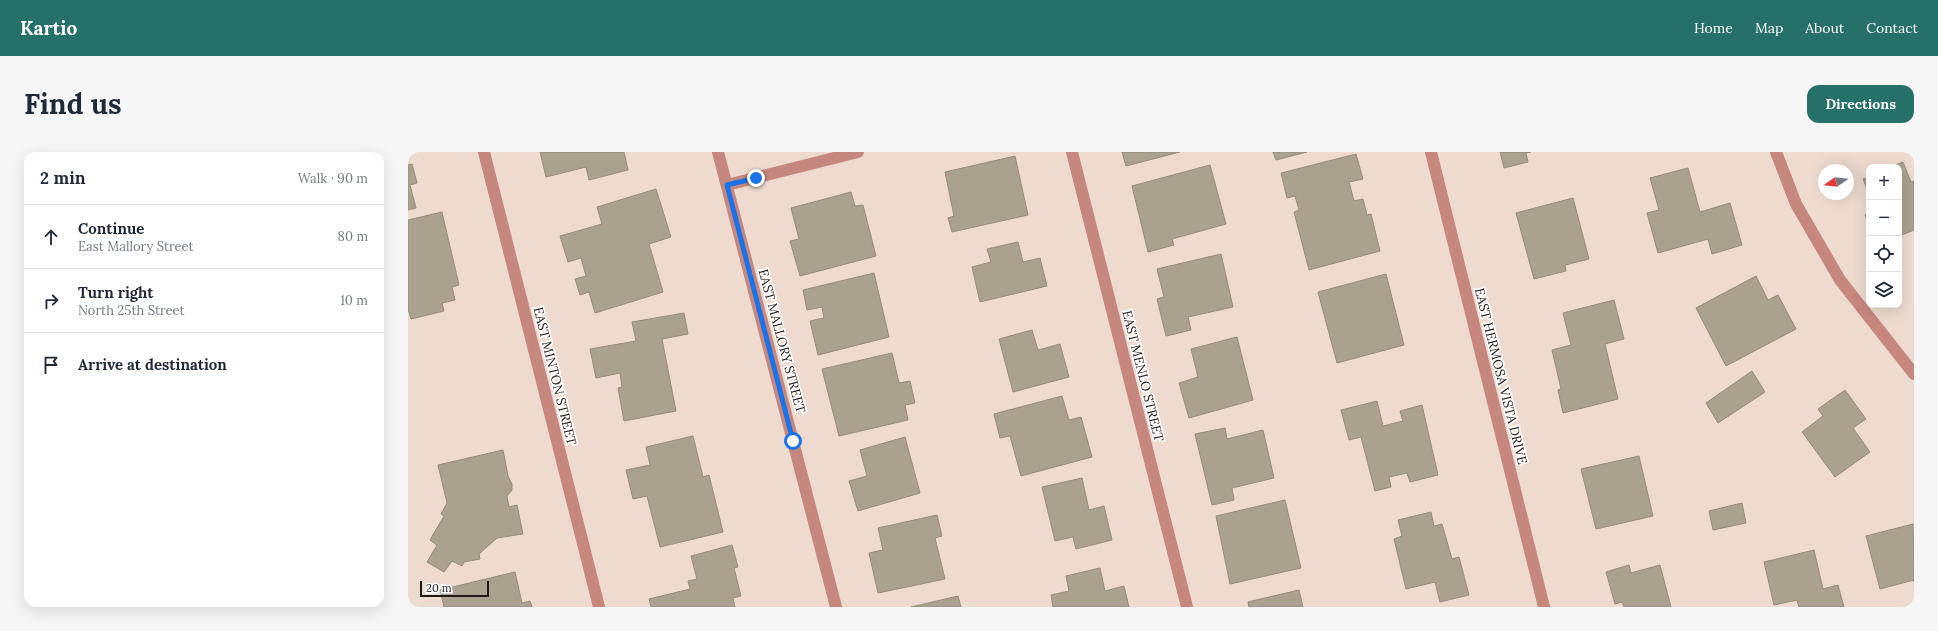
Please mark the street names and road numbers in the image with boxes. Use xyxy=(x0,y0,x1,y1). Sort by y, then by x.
street label: EAST MALLORY STREET xyxy=(755,267,810,416)
street label: EAST HERMOSA VISTA DRIVE xyxy=(1471,286,1531,466)
street label: EAST MINTON STREET xyxy=(530,305,581,447)
street label: EAST MENLO STREET xyxy=(1118,309,1168,444)

